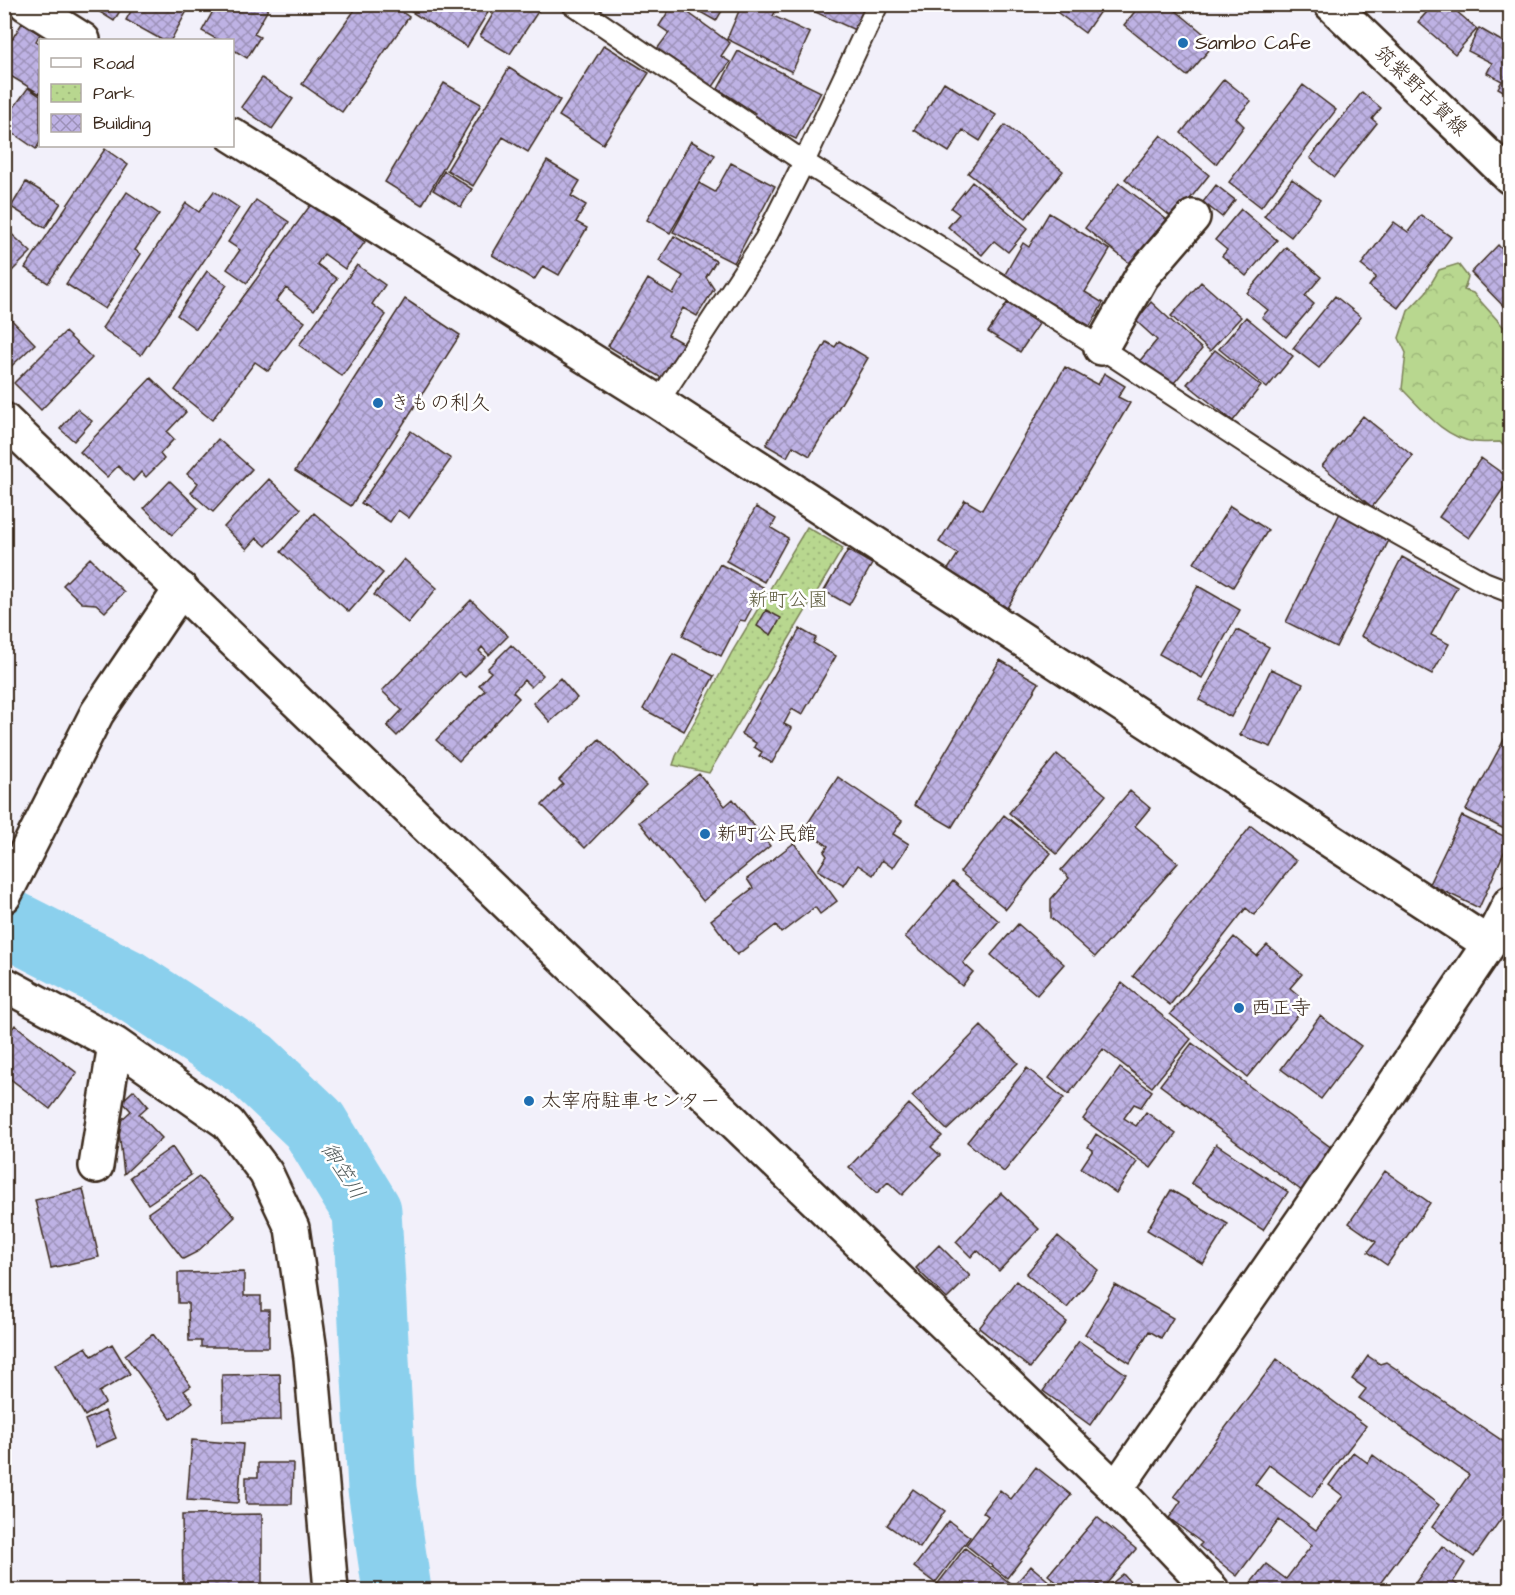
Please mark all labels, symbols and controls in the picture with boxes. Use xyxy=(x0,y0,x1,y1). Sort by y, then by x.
place label: Sambo Cafe xyxy=(1195,29,1311,57)
marker: Sambo Cafe xyxy=(1176,36,1190,50)
legend xyxy=(39,39,234,147)
street label: 筑紫野古賀線 xyxy=(1368,39,1474,143)
text: Road xyxy=(93,51,134,76)
text: Park xyxy=(93,81,135,106)
text: Building xyxy=(93,111,151,137)
place label: きもの利久 xyxy=(390,389,490,417)
marker: きもの利久 xyxy=(371,396,385,410)
park label: 新町公園 xyxy=(748,586,828,614)
place label: 新町公民館 xyxy=(717,820,817,848)
marker: 新町公民館 xyxy=(698,827,712,841)
place label: 西正寺 xyxy=(1251,994,1311,1022)
marker: 西正寺 xyxy=(1232,1001,1246,1015)
place label: 太宰府駐車センター xyxy=(541,1087,720,1115)
marker: 太宰府駐車センター xyxy=(522,1094,536,1108)
water label: 御笠川 xyxy=(314,1137,372,1205)

